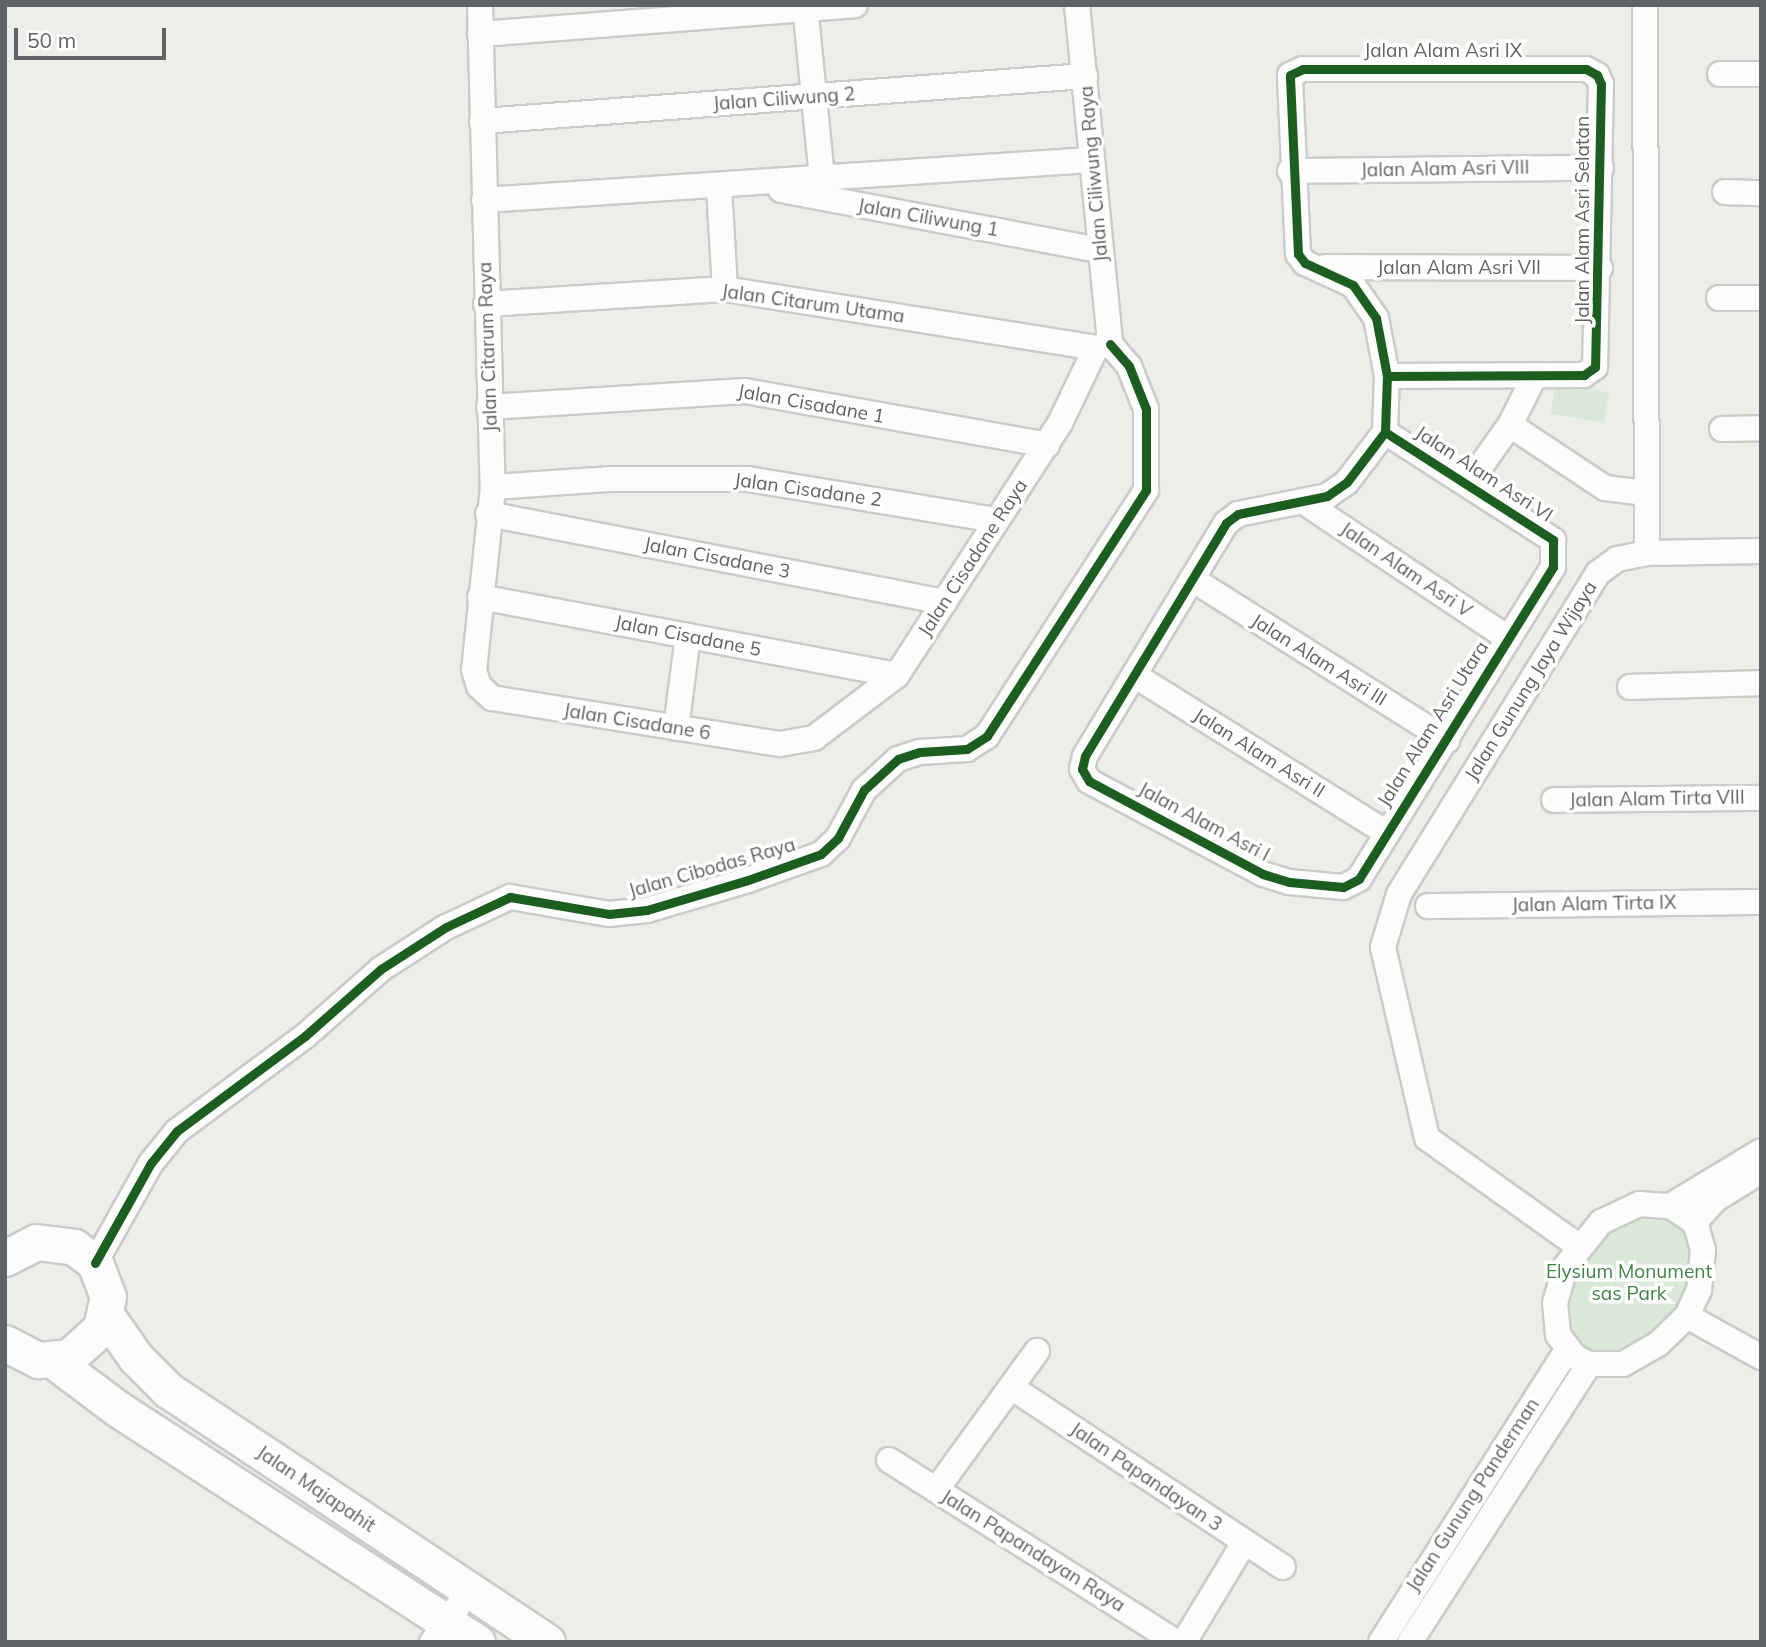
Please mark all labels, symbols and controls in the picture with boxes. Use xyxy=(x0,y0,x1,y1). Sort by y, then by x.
scale bar xyxy=(18,14,170,58)
text: 50 m xyxy=(27,27,76,53)
street label: Jalan Alam Asri IX xyxy=(1364,40,1522,62)
street label: Jalan Ciliwung 2 xyxy=(712,83,856,115)
street label: Jalan Ciliwung Raya xyxy=(1075,85,1113,263)
street label: Jalan Alam Asri Selatan xyxy=(1572,116,1594,324)
street label: Jalan Alam Asri VIII xyxy=(1360,156,1530,182)
street label: Jalan Ciliwung 1 xyxy=(856,194,1000,242)
street label: Jalan Alam Asri VII xyxy=(1377,257,1541,279)
street label: Jalan Citarum Raya xyxy=(474,261,502,433)
street label: Jalan Citarum Utama xyxy=(720,280,906,328)
street label: Jalan Cisadane 1 xyxy=(736,380,886,428)
street label: Jalan Alam Asri VI xyxy=(1411,421,1557,527)
street label: Jalan Cisadane 2 xyxy=(733,468,883,512)
street label: Jalan Cisadane Raya xyxy=(914,475,1032,641)
street label: Jalan Alam Asri V xyxy=(1336,517,1476,623)
street label: Jalan Cisadane 3 xyxy=(642,533,792,583)
street label: Jalan Gunung Jaya Wijaya xyxy=(1460,577,1602,785)
street label: Jalan Alam Asri III xyxy=(1247,609,1391,711)
street label: Jalan Cisadane 5 xyxy=(613,611,763,661)
street label: Jalan Alam Asri Utara xyxy=(1373,637,1493,811)
street label: Jalan Cisadane 6 xyxy=(562,699,712,745)
street label: Jalan Alam Asri II xyxy=(1189,703,1329,803)
street label: Jalan Alam Asri I xyxy=(1134,778,1274,866)
street label: Jalan Alam Tirta VIII xyxy=(1569,786,1745,812)
street label: Jalan Cibodas Raya xyxy=(626,833,798,903)
street label: Jalan Alam Tirta IX xyxy=(1511,891,1677,917)
park label: Elysium Monument sas Park xyxy=(1546,1261,1712,1305)
street label: Jalan Gunung Panderman xyxy=(1402,1394,1544,1596)
street label: Jalan Papandayan 3 xyxy=(1066,1418,1226,1536)
street label: Jalan Majapahit xyxy=(252,1441,380,1537)
street label: Jalan Papandayan Raya xyxy=(937,1485,1129,1617)

